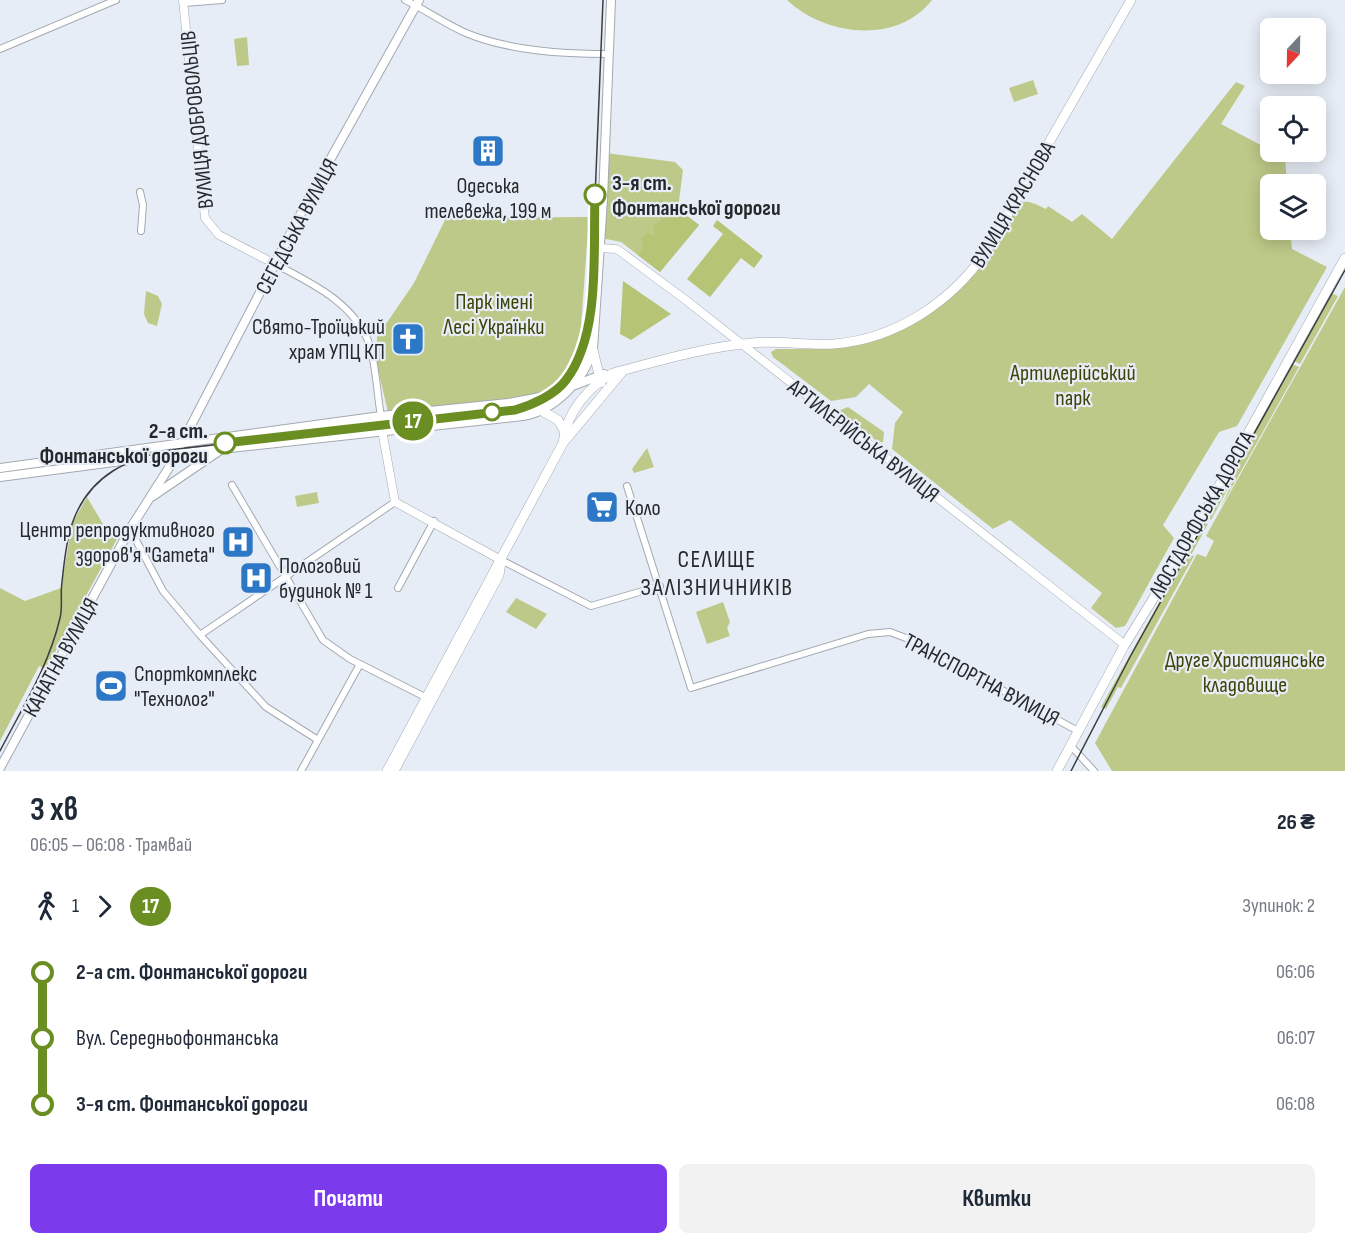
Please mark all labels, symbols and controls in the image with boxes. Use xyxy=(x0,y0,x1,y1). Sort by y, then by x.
north arrow xyxy=(1260,18,1326,84)
map controls xyxy=(1260,18,1326,240)
street label: ВУЛИЦЯ ДОБРОВОЛЬЦІВ xyxy=(175,29,220,210)
button: locate xyxy=(1260,96,1326,162)
building icon: Одеська телевежа, 199 м xyxy=(470,133,506,169)
street label: ВУЛИЦЯ КРАСНОВА xyxy=(965,136,1062,273)
street label: СЕГЕДСЬКА ВУЛИЦЯ xyxy=(250,154,344,299)
place label: 3-я ст. Фонтанської дороги xyxy=(612,170,781,222)
place label: Одеська телевежа, 199 м xyxy=(424,173,552,225)
button: layers xyxy=(1260,174,1326,240)
marker: 3-я ст. Фонтанської дороги xyxy=(584,184,606,206)
park label: Парк імені Лесі Українки xyxy=(443,289,544,341)
place label: Свято-Троїцький храм УПЦ КП xyxy=(252,314,385,366)
church icon: Свято-Троїцький храм УПЦ КП xyxy=(390,321,426,357)
park label: Артилерійський парк xyxy=(1009,360,1136,412)
street label: АРТИЛЕРІЙСЬКА ВУЛИЦЯ xyxy=(781,373,944,509)
line badge: 17 xyxy=(386,402,440,440)
unlabelled marker xyxy=(483,403,501,421)
text: 17 xyxy=(404,409,422,434)
place label: 2-а ст. Фонтанської дороги xyxy=(39,418,208,470)
street label: ЛЮСТДОРФСЬКА ДОРОГА xyxy=(1143,426,1261,604)
marker: 2-а ст. Фонтанської дороги xyxy=(214,432,236,454)
supermarket icon: Коло xyxy=(584,489,620,525)
place label: Коло xyxy=(625,495,661,522)
place label: Центр репродуктивного здоров'я "Gameta" xyxy=(20,517,215,569)
hospital icon: Центр репродуктивного здоров'я "Gameta" xyxy=(220,524,256,560)
district label: СЕЛИЩЕ ЗАЛІЗНИЧНИКІВ xyxy=(641,545,793,602)
place label: Пологовий будинок № 1 xyxy=(279,553,373,605)
hospital icon: Пологовий будинок № 1 xyxy=(238,560,274,596)
street label: КАНАТНА ВУЛИЦЯ xyxy=(18,594,105,722)
street label: ТРАНСПОРТНА ВУЛИЦЯ xyxy=(899,628,1064,733)
park label: Друге Християнське кладовище xyxy=(1165,647,1325,699)
place label: Спорткомплекс "Технолог" xyxy=(134,661,257,713)
sports icon: Спорткомплекс "Технолог" xyxy=(93,668,129,704)
text: 3 хв xyxy=(30,790,78,830)
text: 26 ₴ xyxy=(1277,809,1315,836)
text: 06:05 – 06:08 · Трамвай xyxy=(30,833,192,857)
icon: walk xyxy=(30,890,63,923)
icon: forward xyxy=(88,890,121,923)
text: 1 xyxy=(72,894,79,918)
text: 17 xyxy=(142,894,159,919)
text: Зупинок: 2 xyxy=(1242,894,1315,918)
text: 2-а ст. Фонтанської дороги xyxy=(76,959,307,986)
text: 06:06 xyxy=(1276,960,1315,984)
text: Вул. Середньофонтанська xyxy=(76,1025,279,1052)
text: 06:07 xyxy=(1277,1026,1315,1050)
text: 3-я ст. Фонтанської дороги xyxy=(76,1091,308,1118)
text: 06:08 xyxy=(1276,1092,1315,1116)
button: Почати xyxy=(30,1164,667,1233)
button: Квитки xyxy=(679,1164,1315,1233)

